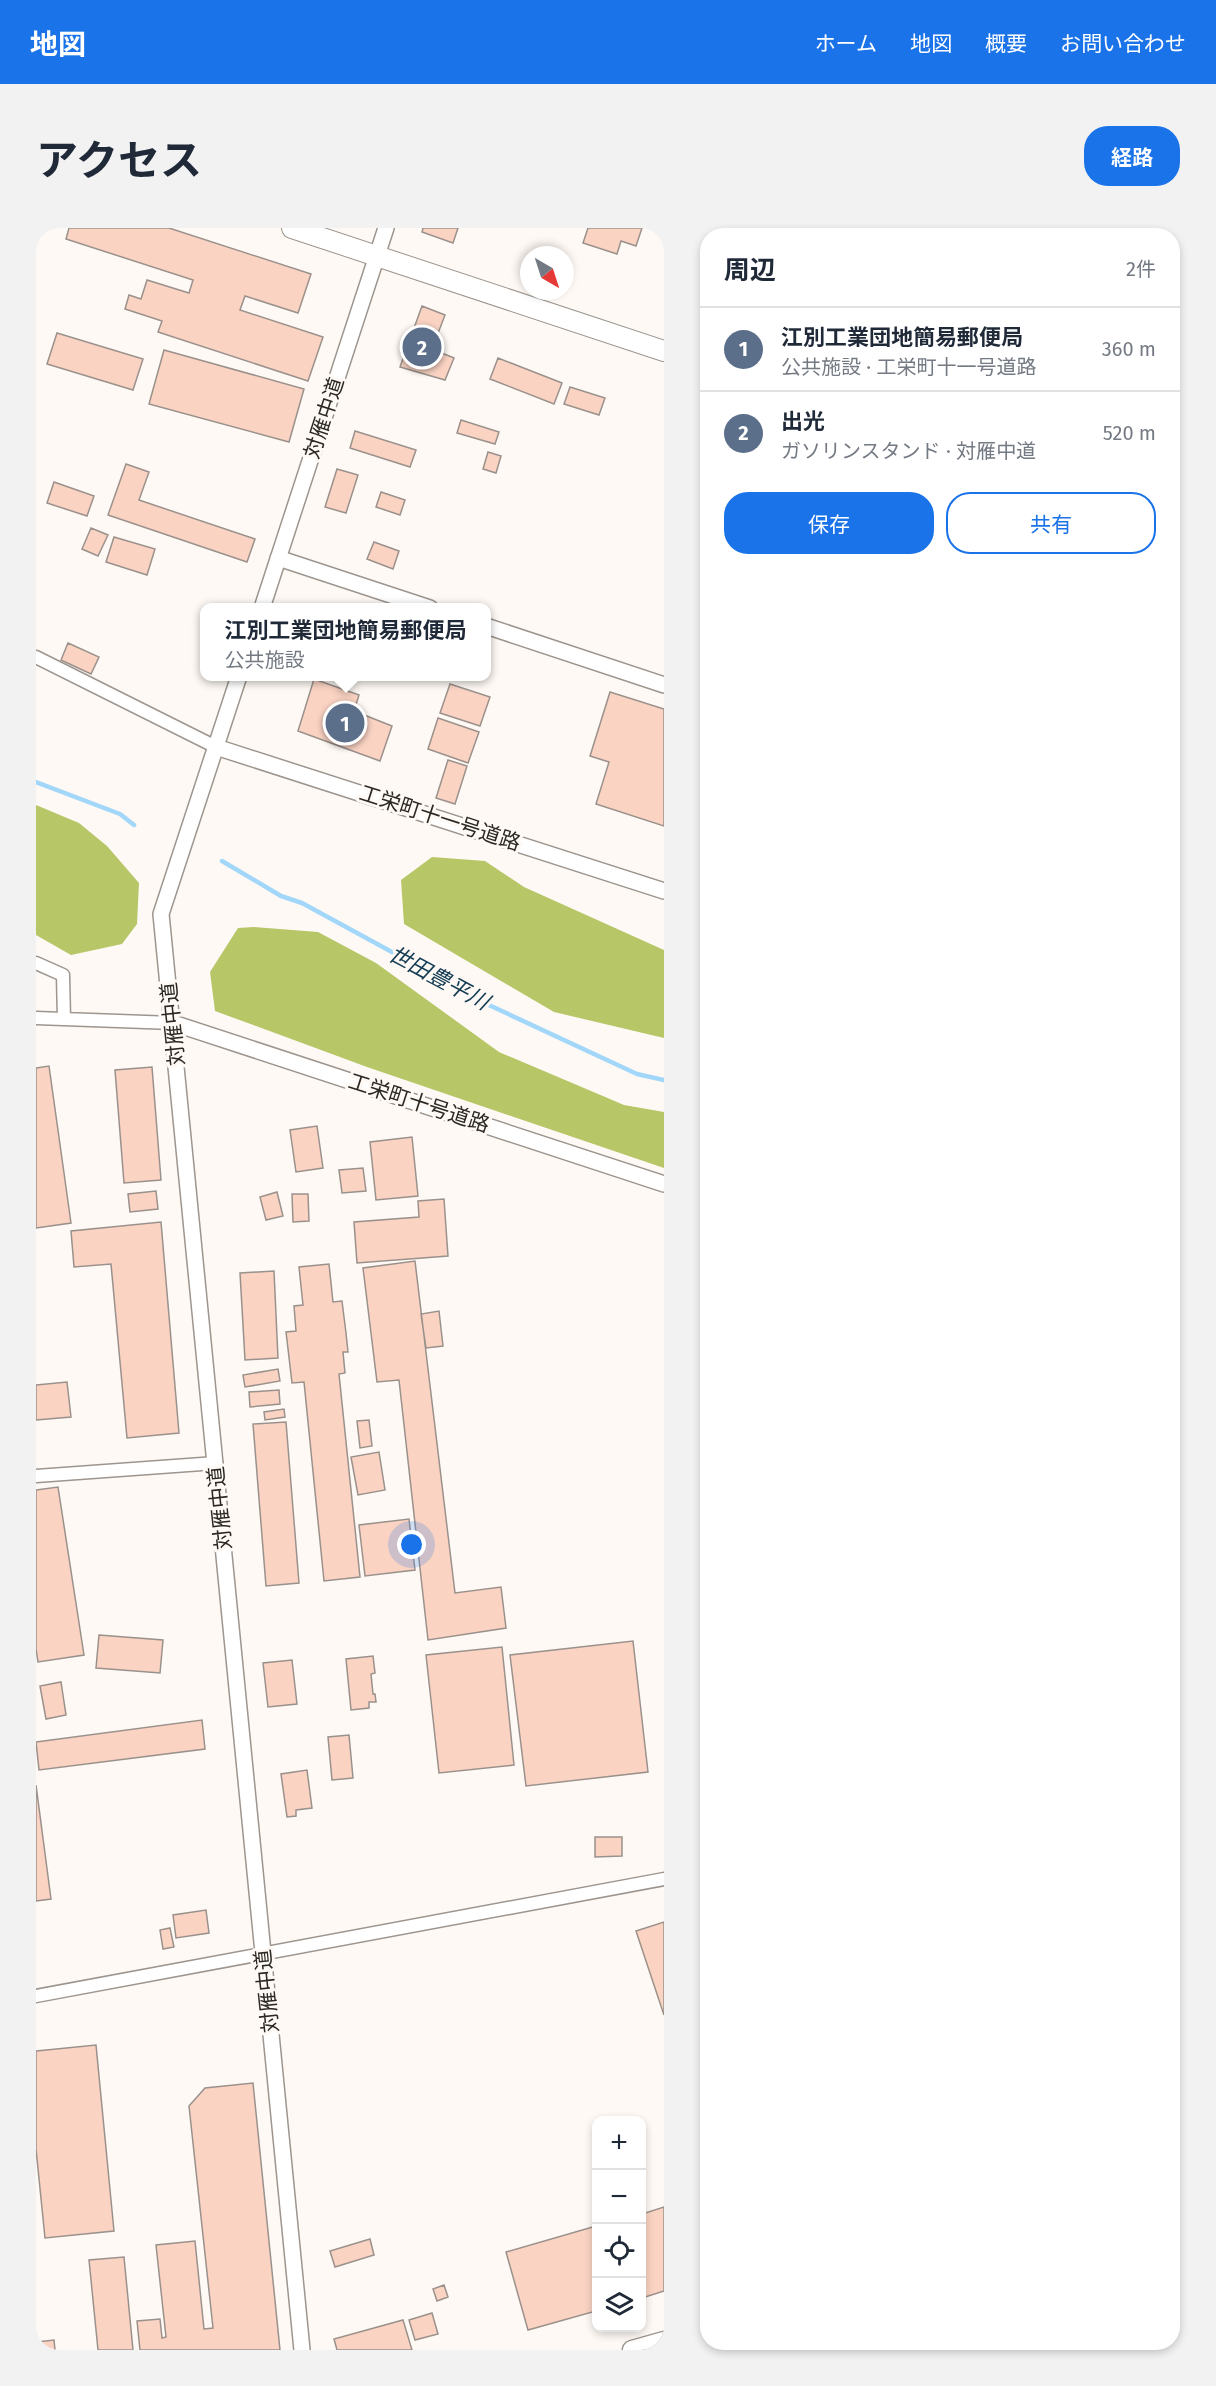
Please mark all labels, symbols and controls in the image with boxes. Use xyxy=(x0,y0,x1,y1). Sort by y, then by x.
text: 地図 xyxy=(30,28,86,61)
text: ホーム xyxy=(815,31,877,57)
text: 地図 xyxy=(910,31,952,57)
text: 概要 xyxy=(985,31,1027,57)
text: お問い合わせ xyxy=(1060,31,1186,57)
button: 経路 xyxy=(1084,126,1180,186)
text: アクセス xyxy=(36,136,202,186)
north arrow xyxy=(520,246,574,300)
text: 周辺 xyxy=(724,255,776,286)
text: 2件 xyxy=(1126,257,1156,281)
pin: 2 xyxy=(402,324,442,370)
text: 江別工業団地簡易郵便局 xyxy=(781,324,1023,351)
text: 1 xyxy=(739,337,748,361)
text: 360 m xyxy=(1102,337,1156,361)
text: 公共施設 · 工栄町十一号道路 xyxy=(781,355,1036,379)
street label: 対雁中道 xyxy=(299,374,349,462)
text: 出光 xyxy=(781,408,825,435)
text: 2 xyxy=(738,421,749,445)
text: 520 m xyxy=(1103,421,1156,445)
text: ガソリンスタンド · 対雁中道 xyxy=(781,439,1036,463)
button: 保存 xyxy=(724,492,934,554)
button: 共有 xyxy=(946,492,1156,554)
popup xyxy=(200,603,491,681)
text: 江別工業団地簡易郵便局 xyxy=(224,617,467,644)
text: 公共施設 xyxy=(224,648,304,672)
pin: 1 xyxy=(326,700,364,746)
street label: 工栄町十一号道路 xyxy=(356,780,524,856)
water label: 世田豊平川 xyxy=(384,940,496,1017)
street label: 対雁中道 xyxy=(156,981,190,1067)
street label: 工栄町十号道路 xyxy=(345,1068,493,1138)
street label: 対雁中道 xyxy=(203,1465,237,1551)
your location xyxy=(397,1530,426,1559)
street label: 対雁中道 xyxy=(250,1948,284,2034)
map controls xyxy=(592,2116,646,2332)
button: + xyxy=(592,2116,646,2170)
button: − xyxy=(592,2170,646,2224)
button: locate xyxy=(592,2224,646,2278)
button: layers xyxy=(592,2278,646,2332)

